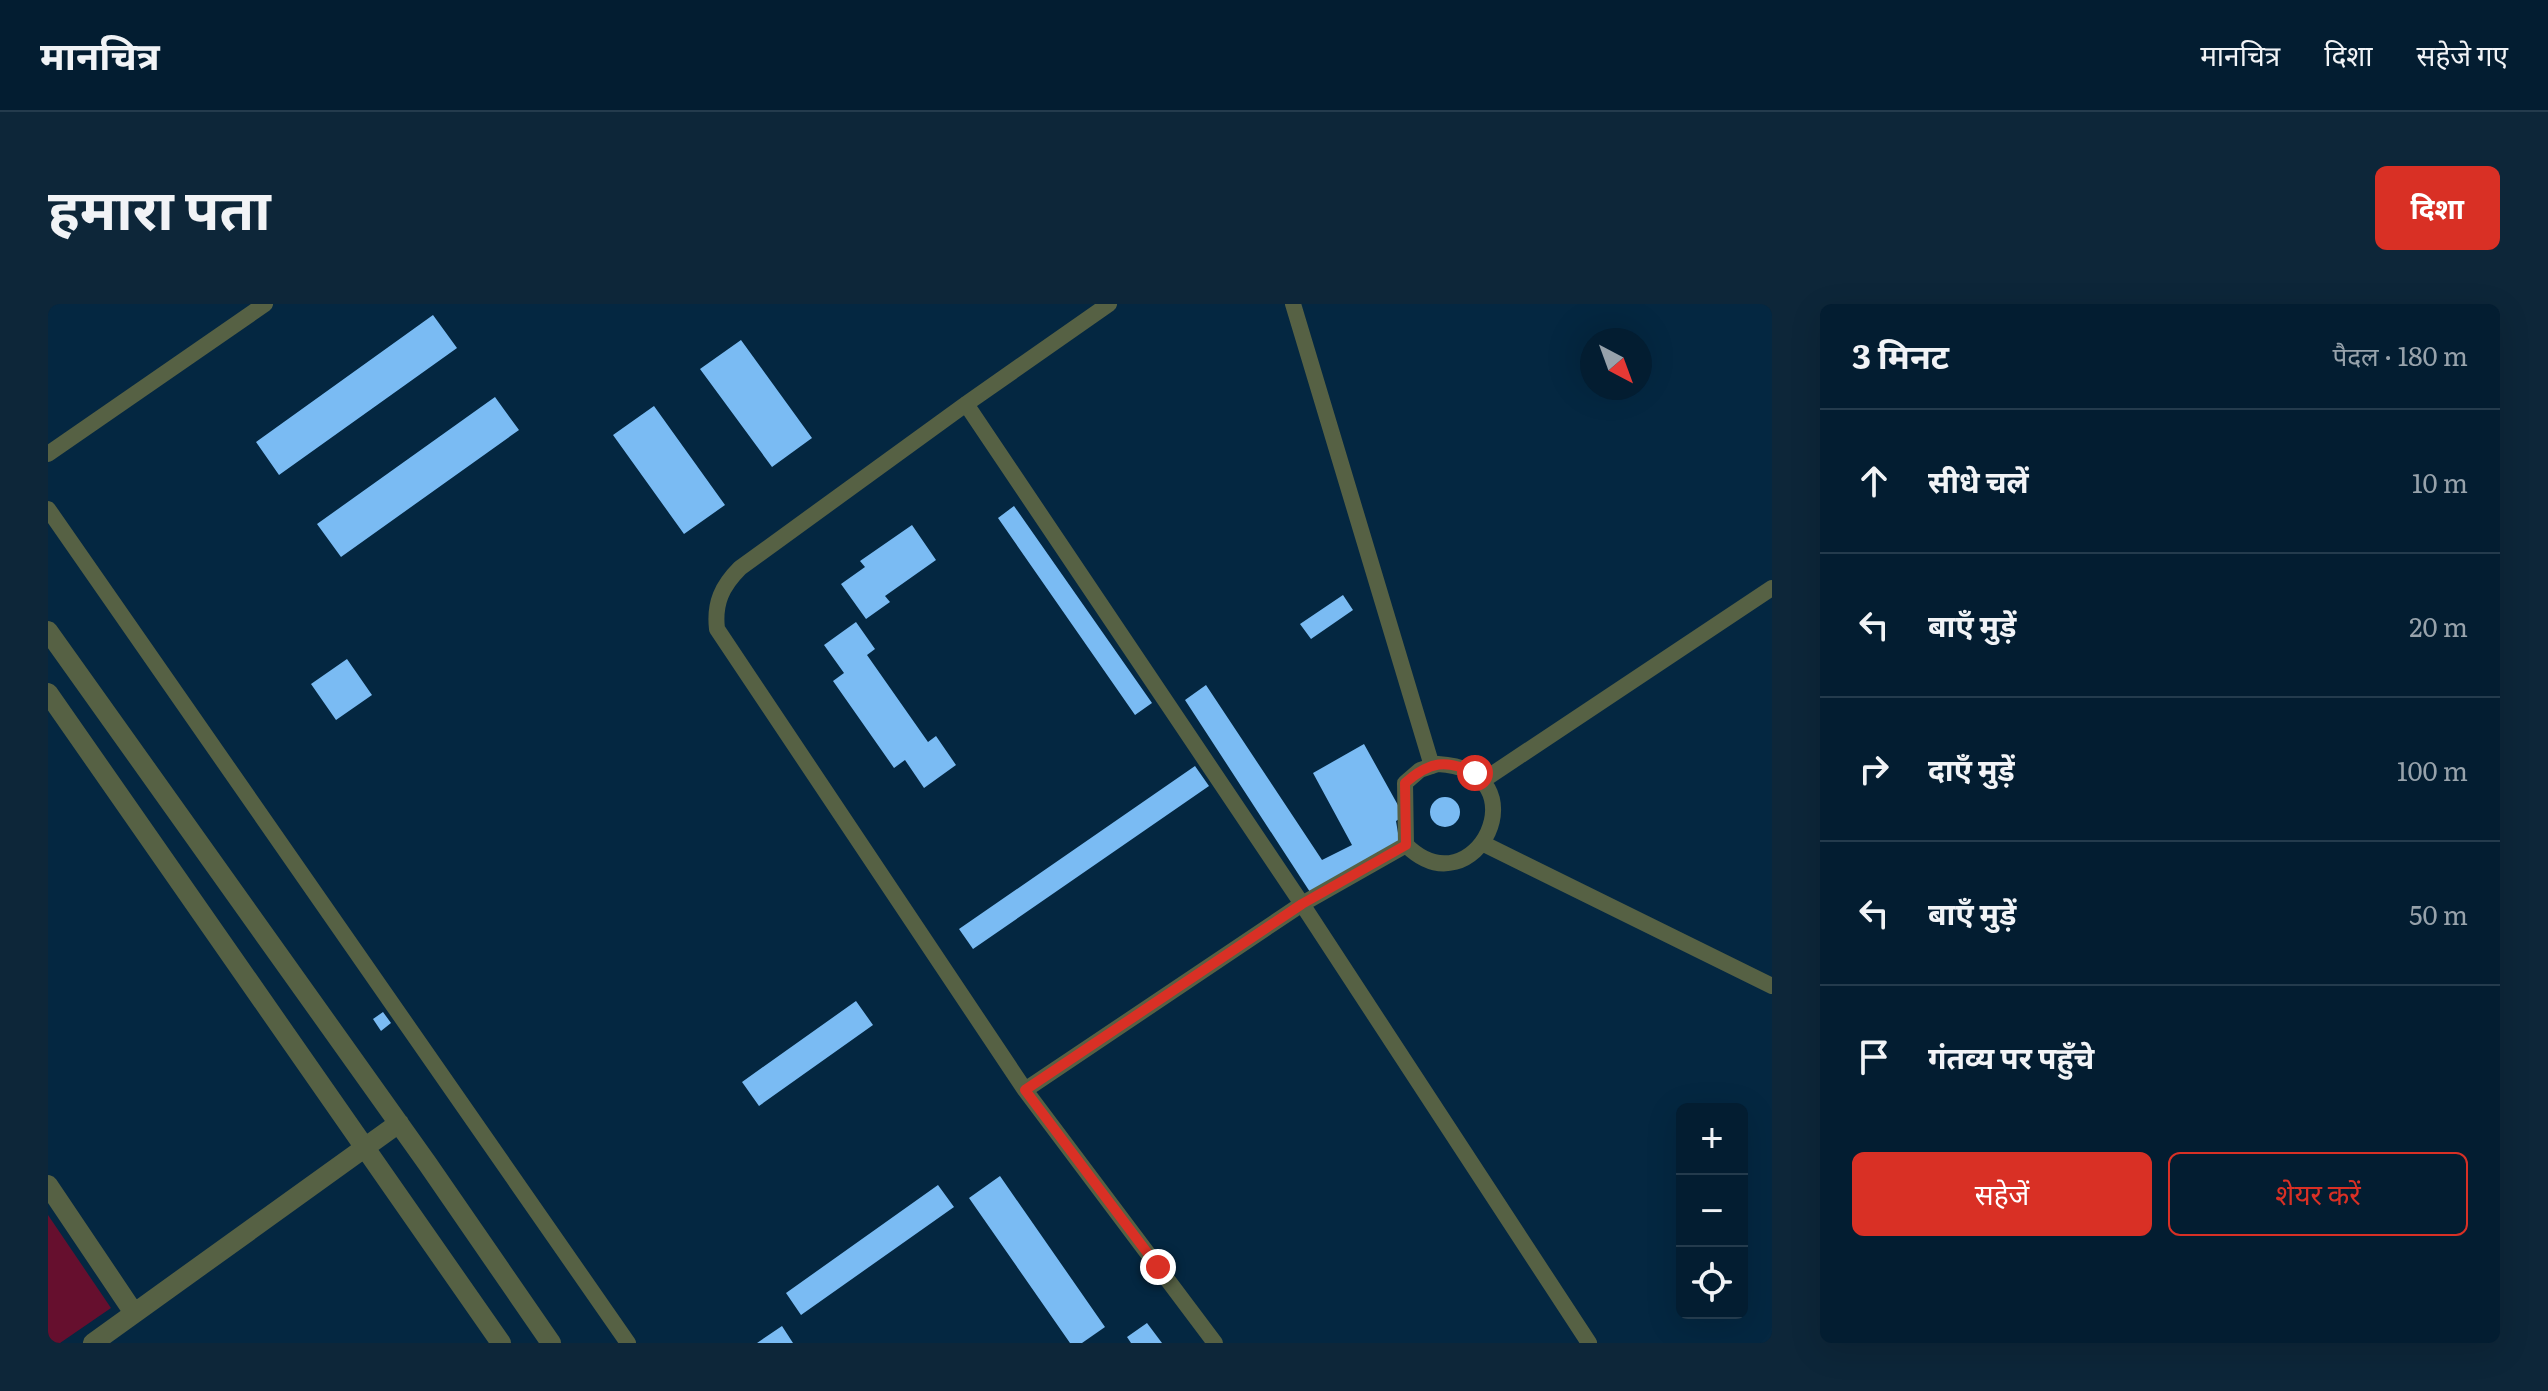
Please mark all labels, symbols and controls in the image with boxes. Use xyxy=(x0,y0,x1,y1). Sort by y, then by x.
text: मानचित्र xyxy=(40,25,160,82)
text: मानचित्र xyxy=(2200,33,2280,75)
text: दिशा xyxy=(2324,33,2373,75)
text: सहेजे गए xyxy=(2417,33,2508,75)
text: हमारा पता xyxy=(48,164,271,247)
button: दिशा xyxy=(2375,166,2500,250)
north arrow xyxy=(1580,328,1652,400)
text: 3 मिनट xyxy=(1852,329,1949,379)
text: पैदल · 180 m xyxy=(2332,335,2468,374)
text: सीधे चलें xyxy=(1928,458,2029,502)
icon: ahead xyxy=(1852,459,1896,503)
text: 10 m xyxy=(2412,462,2468,501)
text: बाएँ मुड़ें xyxy=(1928,602,2016,646)
icon: left xyxy=(1852,603,1896,647)
text: 20 m xyxy=(2409,606,2468,645)
text: दाएँ मुड़ें xyxy=(1928,746,2015,790)
icon: right xyxy=(1852,747,1896,791)
text: 100 m xyxy=(2397,750,2468,789)
route start xyxy=(1457,755,1493,791)
text: बाएँ मुड़ें xyxy=(1928,890,2016,934)
icon: left xyxy=(1852,891,1896,935)
text: 50 m xyxy=(2409,894,2468,933)
text: गंतव्य पर पहुँचे xyxy=(1928,1034,2094,1078)
icon: arrive xyxy=(1852,1035,1896,1079)
map controls xyxy=(1676,1103,1748,1319)
button: + xyxy=(1676,1103,1748,1175)
button: सहेजें xyxy=(1852,1152,2152,1236)
button: शेयर करें xyxy=(2168,1152,2468,1236)
button: − xyxy=(1676,1175,1748,1247)
button: locate xyxy=(1676,1247,1748,1319)
route end xyxy=(1140,1249,1176,1285)

